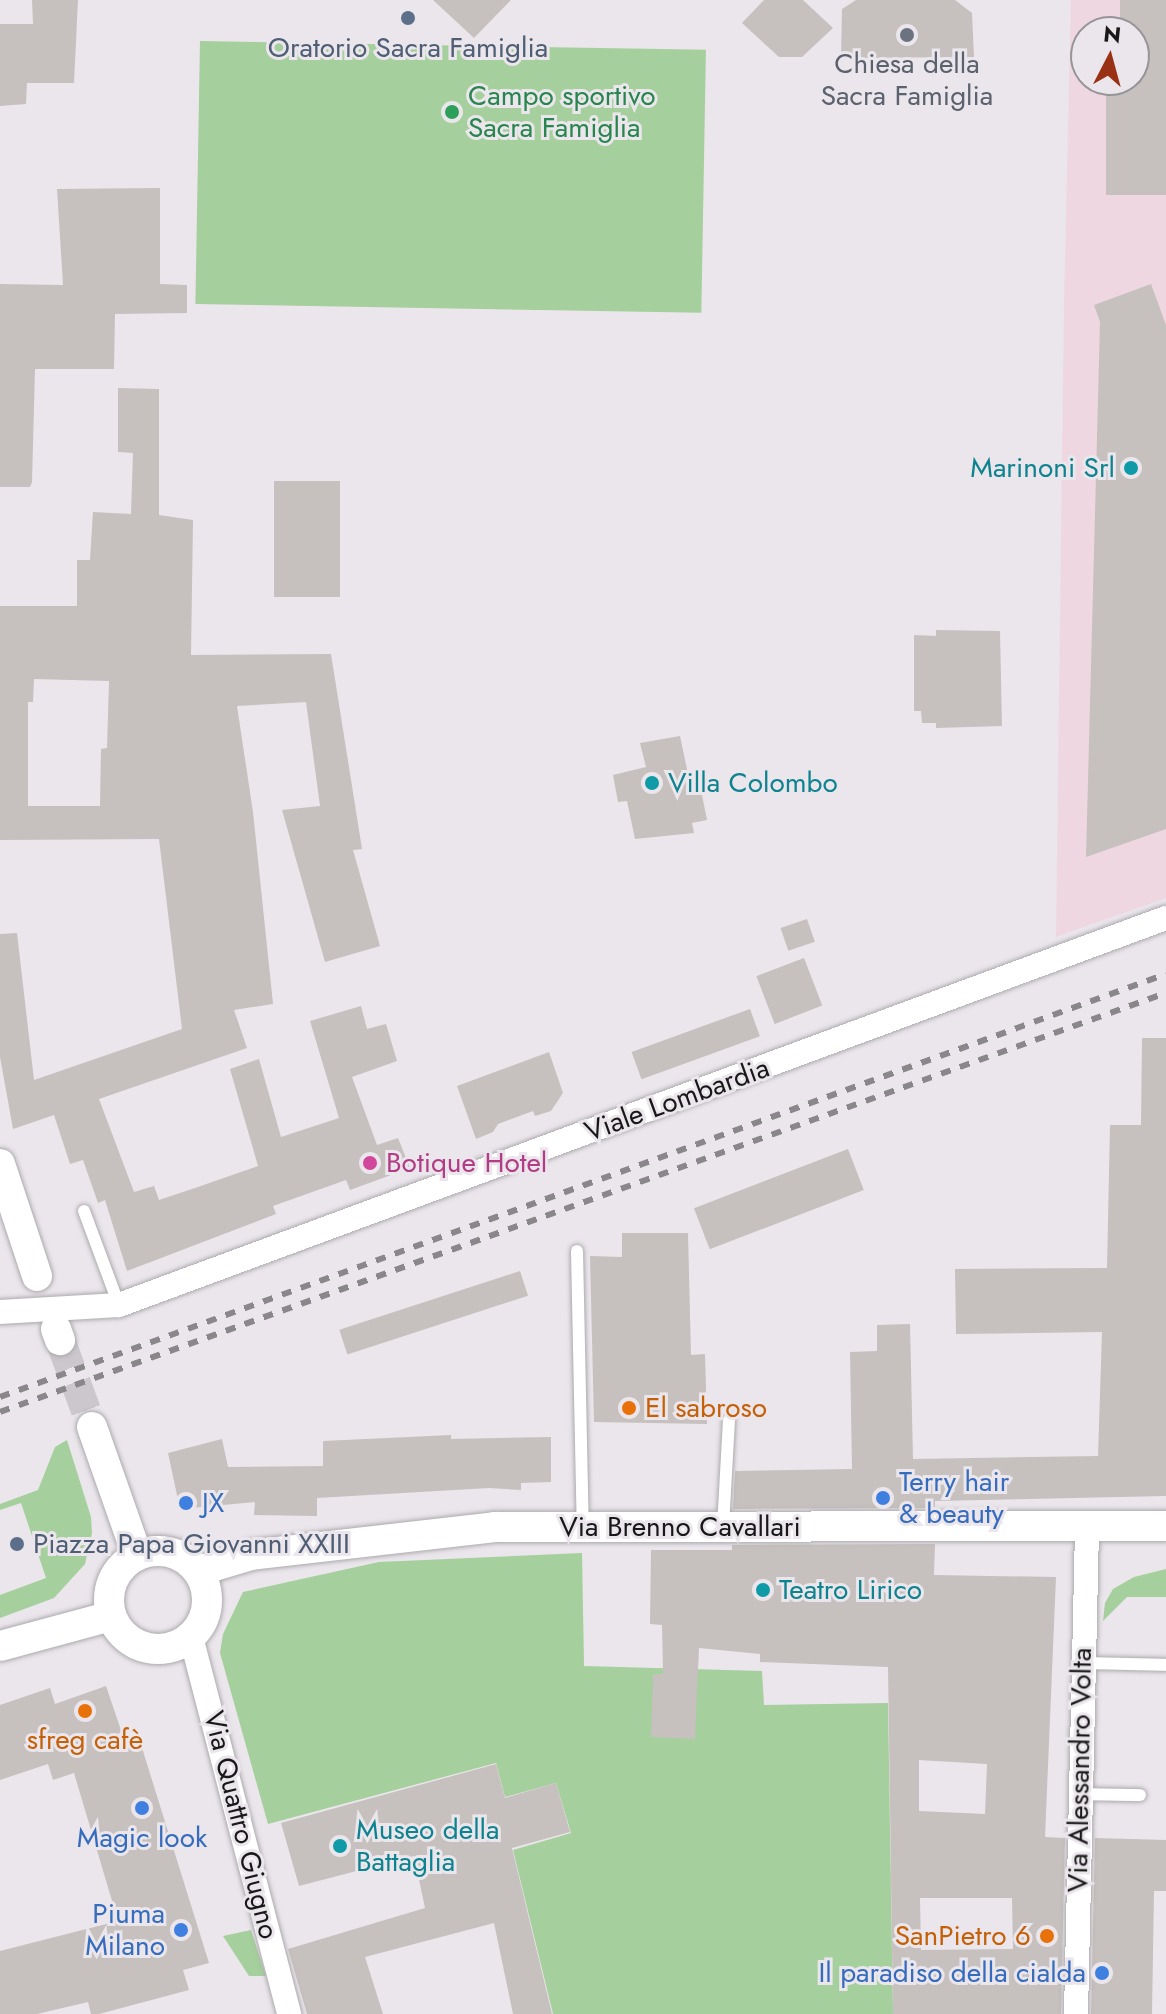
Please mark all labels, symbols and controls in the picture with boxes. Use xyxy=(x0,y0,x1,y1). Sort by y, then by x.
marker: Oratorio Sacra Famiglia xyxy=(399,9,417,27)
north arrow xyxy=(1070,16,1150,96)
text: N xyxy=(1102,17,1123,51)
marker: Chiesa della Sacra Famiglia xyxy=(898,26,916,44)
place label: Oratorio Sacra Famiglia xyxy=(268,31,548,65)
place label: Chiesa della Sacra Famiglia xyxy=(821,47,993,113)
place label: Campo sportivo Sacra Famiglia xyxy=(468,79,655,145)
marker: Campo sportivo Sacra Famiglia xyxy=(443,103,461,121)
place label: Marinoni Srl xyxy=(970,451,1115,485)
marker: Marinoni Srl xyxy=(1122,459,1140,477)
place label: Villa Colombo xyxy=(668,766,838,800)
marker: Villa Colombo xyxy=(643,774,661,792)
street label: Viale Lombardia xyxy=(580,1051,774,1149)
place label: Botique Hotel xyxy=(386,1146,547,1180)
marker: Botique Hotel xyxy=(361,1154,379,1172)
place label: El sabroso xyxy=(645,1391,767,1425)
marker: El sabroso xyxy=(620,1399,638,1417)
place label: Terry hair & beauty xyxy=(899,1465,1009,1531)
place label: JX xyxy=(202,1486,224,1520)
marker: Terry hair & beauty xyxy=(874,1489,892,1507)
marker: JX xyxy=(177,1494,195,1512)
street label: Via Brenno Cavallari xyxy=(559,1510,801,1544)
place label: Piazza Papa Giovanni XXIII xyxy=(33,1527,350,1561)
marker: Piazza Papa Giovanni XXIII xyxy=(8,1535,26,1553)
place label: Teatro Lirico xyxy=(779,1573,922,1607)
marker: Teatro Lirico xyxy=(754,1581,772,1599)
street label: Via Alessandro Volta xyxy=(1061,1647,1099,1893)
marker: sfreg cafè xyxy=(76,1702,94,1720)
street label: Via Quattro Giugno xyxy=(196,1707,286,1943)
place label: sfreg cafè xyxy=(27,1723,143,1757)
marker: Magic look xyxy=(133,1799,151,1817)
place label: Museo della Battaglia xyxy=(356,1813,499,1879)
place label: Magic look xyxy=(77,1821,207,1855)
marker: Museo della Battaglia xyxy=(331,1837,349,1855)
place label: Piuma Milano xyxy=(85,1897,165,1963)
place label: SanPietro 6 xyxy=(895,1919,1031,1953)
marker: Piuma Milano xyxy=(172,1921,190,1939)
marker: SanPietro 6 xyxy=(1038,1927,1056,1945)
place label: Il paradiso della cialda xyxy=(818,1956,1086,1990)
marker: Il paradiso della cialda xyxy=(1093,1964,1111,1982)

